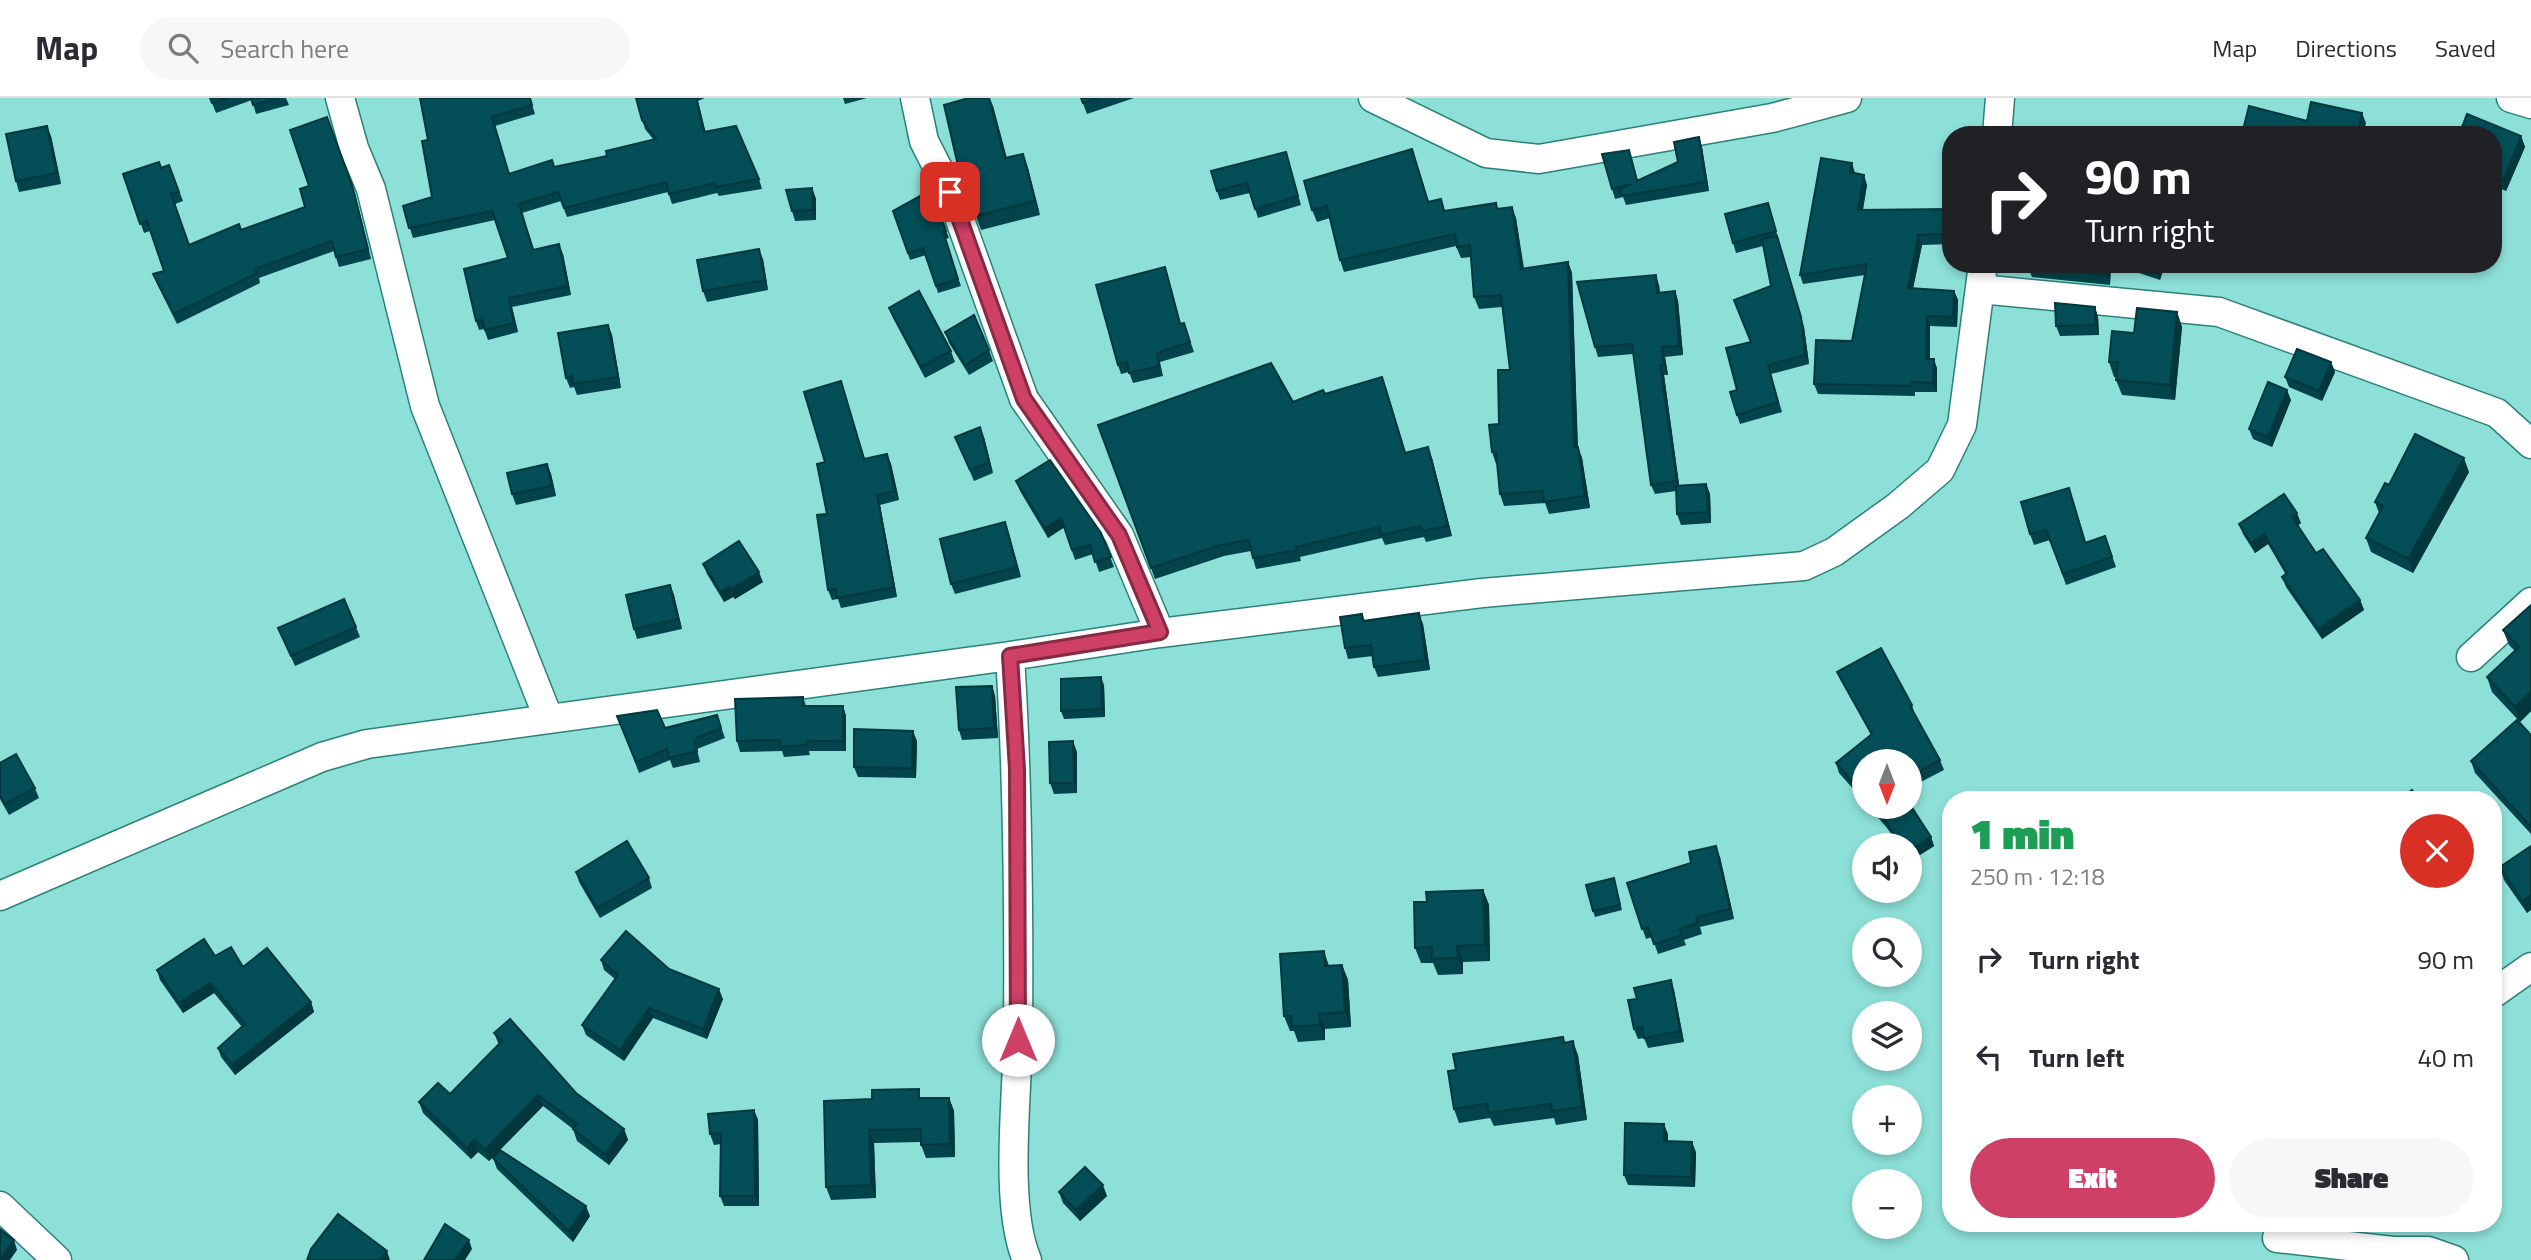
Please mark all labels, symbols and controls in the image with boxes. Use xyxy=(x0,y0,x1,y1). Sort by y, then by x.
search box xyxy=(140,17,630,80)
text: Map xyxy=(35,23,98,73)
icon: search xyxy=(164,29,202,67)
text: Search here xyxy=(220,29,349,68)
text: Map xyxy=(2212,30,2257,66)
text: Directions xyxy=(2295,30,2397,66)
text: Saved xyxy=(2435,30,2496,66)
text: 90 m xyxy=(2085,138,2192,213)
icon: right xyxy=(1970,154,2061,245)
pin xyxy=(920,162,980,222)
icon: arrive xyxy=(931,173,969,211)
text: Turn right xyxy=(2085,206,2214,254)
north arrow xyxy=(1852,749,1922,819)
map controls xyxy=(1852,749,1922,1239)
text: 1 min xyxy=(1970,801,2074,865)
button: close xyxy=(2400,814,2474,888)
button: sound xyxy=(1852,833,1922,903)
text: 250 m · 12:18 xyxy=(1970,859,2105,894)
button: search xyxy=(1852,917,1922,987)
icon: right xyxy=(1970,940,2008,978)
text: Turn right xyxy=(2029,940,2140,979)
text: 90 m xyxy=(2417,940,2474,979)
button: layers xyxy=(1852,1001,1922,1071)
position arrow xyxy=(981,1003,1055,1077)
icon: left xyxy=(1970,1038,2008,1076)
text: Turn left xyxy=(2029,1038,2124,1077)
text: 40 m xyxy=(2417,1038,2474,1077)
button: + xyxy=(1852,1085,1922,1155)
button: Exit xyxy=(1970,1138,2215,1218)
button: Share xyxy=(2229,1138,2474,1218)
button: − xyxy=(1852,1169,1922,1239)

